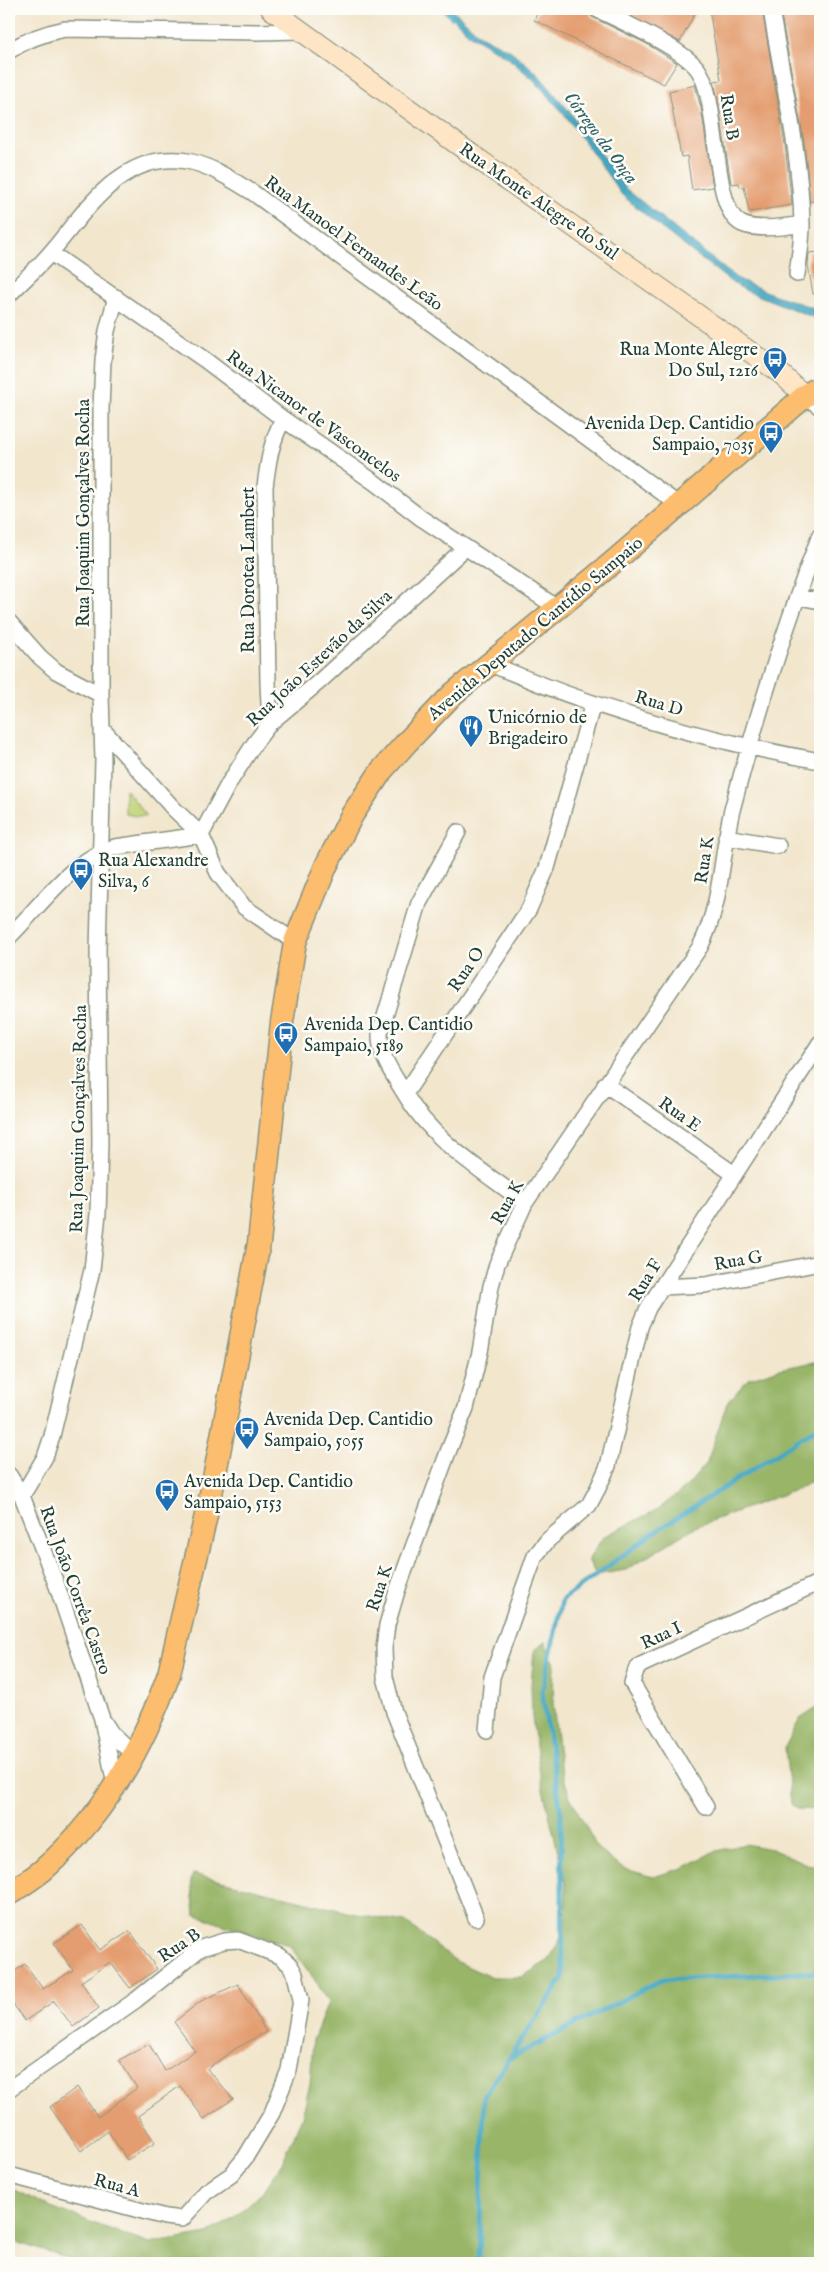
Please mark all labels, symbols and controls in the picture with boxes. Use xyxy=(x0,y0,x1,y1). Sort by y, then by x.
water label: Córrego da Onça xyxy=(558,87,643,189)
street label: Rua B xyxy=(714,92,744,142)
street label: Rua Monte Alegre do Sul xyxy=(454,138,622,266)
street label: Rua Manoel Fernandes Leão xyxy=(259,172,447,317)
place label: Rua Monte Alegre Do Sul, 1216 xyxy=(619,339,758,383)
street label: Rua Nicanor de Vasconcelos xyxy=(221,346,405,488)
bus stop icon: Rua Monte Alegre Do Sul, 1216 xyxy=(762,346,788,380)
street label: Rua Joaquim Gonçalves Rocha xyxy=(73,399,96,627)
place label: Avenida Dep. Cantidio Sampaio, 7035 xyxy=(584,413,754,457)
bus stop icon: Avenida Dep. Cantidio Sampaio, 7035 xyxy=(758,420,784,454)
street label: Rua Dorotea Lambert xyxy=(238,487,261,653)
street label: Avenida Deputado Cantídio Sampaio xyxy=(423,532,649,727)
street label: Rua João Estevão da Silva xyxy=(242,585,398,733)
street label: Rua D xyxy=(632,686,685,723)
place label: Unicórnio de Brigadeiro xyxy=(488,707,587,751)
restaurant icon: Unicórnio de Brigadeiro xyxy=(458,714,484,748)
street label: Rua K xyxy=(690,834,721,886)
place label: Rua Alexandre Silva, 6 xyxy=(98,850,209,894)
bus stop icon: Rua Alexandre Silva, 6 xyxy=(68,857,94,891)
street label: Rua O xyxy=(444,943,491,997)
street label: Rua Joaquim Gonçalves Rocha xyxy=(66,1004,93,1233)
place label: Avenida Dep. Cantidio Sampaio, 5189 xyxy=(303,1014,473,1058)
bus stop icon: Avenida Dep. Cantidio Sampaio, 5189 xyxy=(273,1021,299,1055)
street label: Rua E xyxy=(653,1092,705,1138)
street label: Rua K xyxy=(487,1175,530,1229)
street label: Rua G xyxy=(712,1246,765,1277)
street label: Rua F xyxy=(625,1255,668,1306)
place label: Avenida Dep. Cantidio Sampaio, 5055 xyxy=(263,1409,433,1453)
bus stop icon: Avenida Dep. Cantidio Sampaio, 5055 xyxy=(234,1416,260,1450)
place label: Avenida Dep. Cantidio Sampaio, 5153 xyxy=(183,1471,353,1515)
bus stop icon: Avenida Dep. Cantidio Sampaio, 5153 xyxy=(154,1478,180,1512)
street label: Rua João Corrêa Castro xyxy=(33,1503,116,1678)
street label: Rua K xyxy=(362,1561,399,1615)
street label: Rua I xyxy=(638,1617,686,1656)
street label: Rua B xyxy=(154,1924,206,1969)
street label: Rua A xyxy=(91,2169,143,2204)

